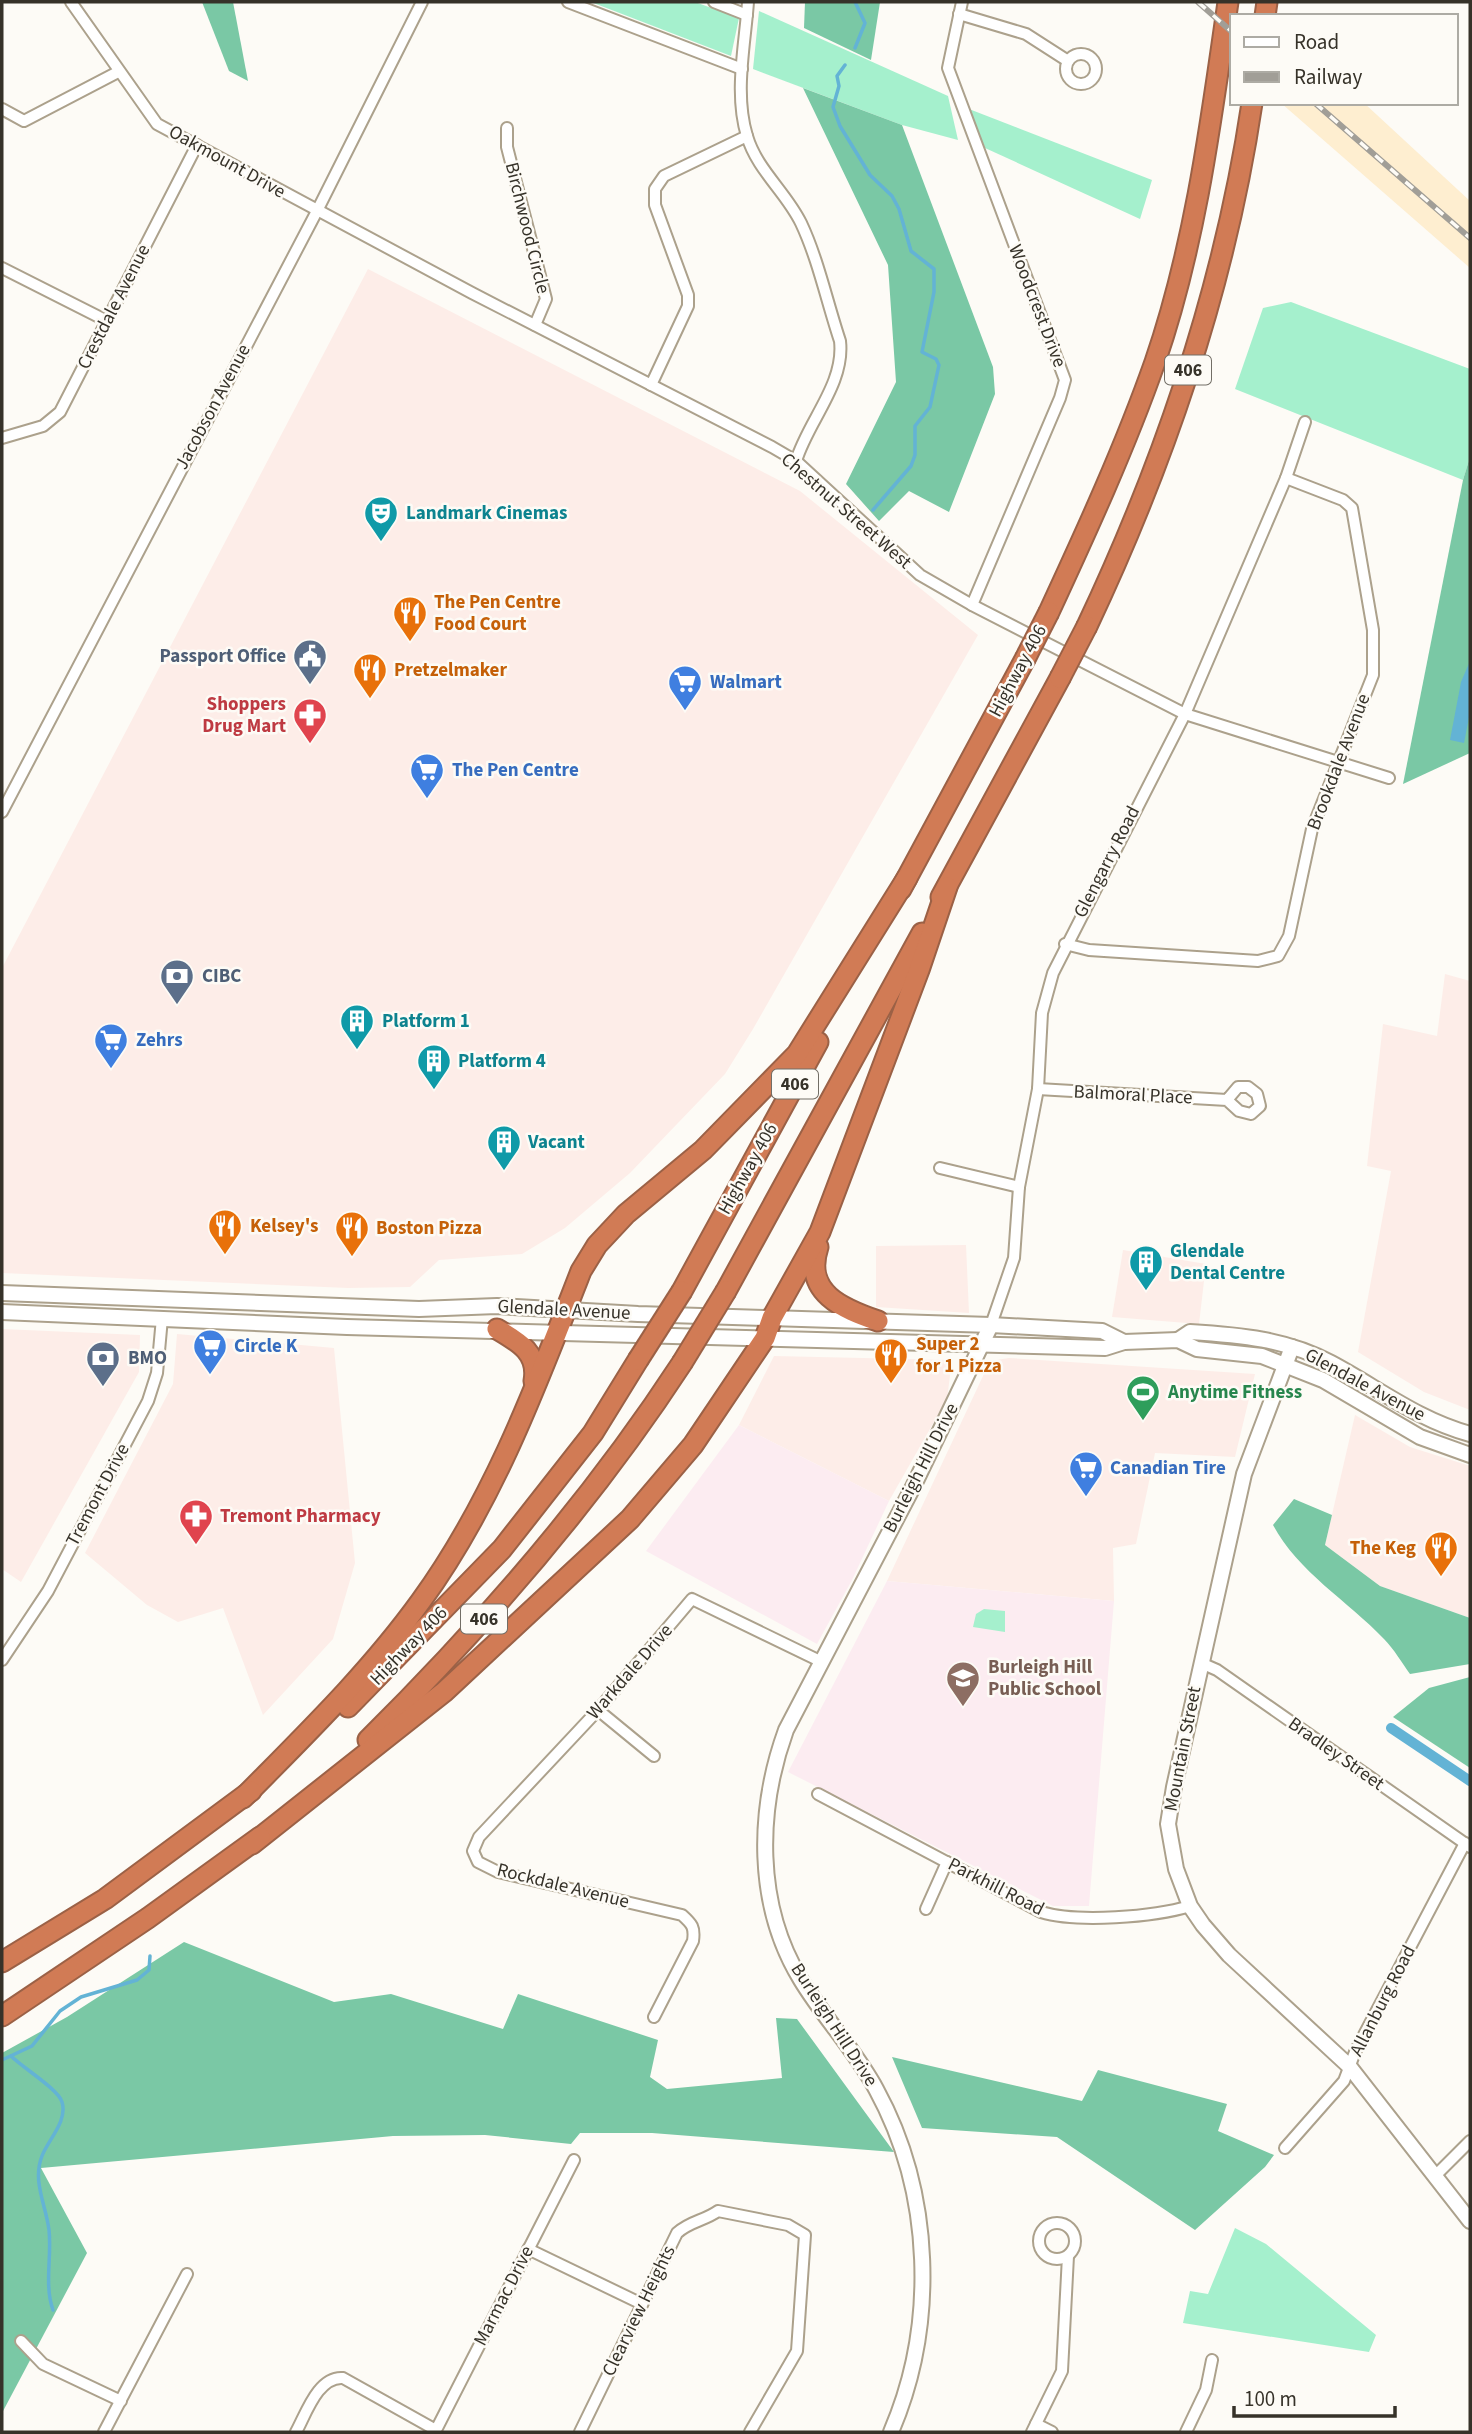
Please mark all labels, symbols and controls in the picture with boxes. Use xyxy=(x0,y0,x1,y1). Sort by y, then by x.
legend xyxy=(1230,14,1458,105)
text: Road xyxy=(1294,27,1339,57)
text: Railway xyxy=(1294,62,1362,92)
street label: Oakmount Drive xyxy=(164,119,290,205)
street label: Birchwood Circle xyxy=(498,159,556,297)
street label: Crestdale Avenue xyxy=(71,240,157,374)
street label: Woodcrest Drive xyxy=(1001,241,1073,371)
street label: Jacobson Avenue xyxy=(169,339,257,475)
road number: 406 xyxy=(1165,356,1211,384)
street label: Chestnut Street West xyxy=(775,447,918,576)
theatre icon: Landmark Cinemas xyxy=(362,494,400,543)
place label: Landmark Cinemas xyxy=(406,500,567,527)
place label: The Pen Centre Food Court xyxy=(434,589,561,638)
restaurant icon: The Pen Centre Food Court xyxy=(391,594,429,643)
street label: Highway 406 xyxy=(982,620,1054,722)
public building icon: Passport Office xyxy=(291,637,329,686)
place label: Passport Office xyxy=(159,643,286,670)
restaurant icon: Pretzelmaker xyxy=(351,651,389,700)
place label: Pretzelmaker xyxy=(394,657,507,684)
supermarket icon: Walmart xyxy=(666,663,704,712)
place label: Walmart xyxy=(710,669,782,696)
street label: Brookdale Avenue xyxy=(1301,690,1377,834)
place label: Shoppers Drug Mart xyxy=(202,691,286,740)
pharmacy icon: Shoppers Drug Mart xyxy=(291,696,329,745)
supermarket icon: The Pen Centre xyxy=(408,751,446,800)
place label: The Pen Centre xyxy=(452,757,579,784)
street label: Glengarry Road xyxy=(1067,801,1147,923)
bank icon: CIBC xyxy=(158,957,196,1006)
place label: CIBC xyxy=(202,963,241,990)
building icon: Platform 1 xyxy=(338,1002,376,1051)
place label: Platform 1 xyxy=(382,1008,470,1035)
supermarket icon: Zehrs xyxy=(92,1021,130,1070)
place label: Zehrs xyxy=(136,1027,183,1054)
building icon: Platform 4 xyxy=(415,1042,453,1091)
place label: Platform 4 xyxy=(458,1048,546,1075)
road number: 406 xyxy=(772,1070,818,1098)
street label: Balmoral Place xyxy=(1073,1078,1193,1112)
street label: Highway 406 xyxy=(712,1118,784,1220)
building icon: Vacant xyxy=(485,1123,523,1172)
place label: Vacant xyxy=(527,1129,585,1156)
restaurant icon: Kelsey's xyxy=(206,1207,244,1256)
restaurant icon: Boston Pizza xyxy=(333,1209,371,1258)
place label: Kelsey's xyxy=(250,1213,318,1240)
place label: Boston Pizza xyxy=(376,1215,482,1242)
place label: Glendale Dental Centre xyxy=(1170,1238,1285,1287)
building icon: Glendale Dental Centre xyxy=(1127,1243,1165,1292)
street label: Glendale Avenue xyxy=(497,1293,631,1327)
supermarket icon: Circle K xyxy=(191,1327,229,1376)
place label: Super 2 for 1 Pizza xyxy=(916,1331,1002,1380)
place label: Circle K xyxy=(234,1333,298,1360)
restaurant icon: Super 2 for 1 Pizza xyxy=(872,1336,910,1385)
bank icon: BMO xyxy=(84,1339,122,1388)
street label: Glendale Avenue xyxy=(1300,1342,1430,1428)
place label: BMO xyxy=(128,1345,167,1372)
sports icon: Anytime Fitness xyxy=(1124,1373,1162,1422)
place label: Anytime Fitness xyxy=(1167,1379,1302,1406)
street label: Burleigh Hill Drive xyxy=(877,1398,965,1538)
street label: Tremont Drive xyxy=(60,1439,136,1551)
supermarket icon: Canadian Tire xyxy=(1067,1449,1105,1498)
place label: Canadian Tire xyxy=(1110,1455,1226,1482)
pharmacy icon: Tremont Pharmacy xyxy=(177,1497,215,1546)
place label: Tremont Pharmacy xyxy=(220,1503,381,1530)
restaurant icon: The Keg xyxy=(1422,1529,1460,1578)
place label: The Keg xyxy=(1350,1535,1416,1562)
street label: Highway 406 xyxy=(364,1600,454,1692)
road number: 406 xyxy=(461,1604,507,1634)
street label: Warkdale Drive xyxy=(581,1618,679,1726)
place label: Burleigh Hill Public School xyxy=(988,1654,1102,1703)
school or university icon: Burleigh Hill Public School xyxy=(944,1659,982,1708)
street label: Mountain Street xyxy=(1158,1684,1208,1814)
street label: Bradley Street xyxy=(1282,1711,1390,1798)
street label: Parkhill Road xyxy=(943,1851,1049,1923)
street label: Rockdale Avenue xyxy=(494,1857,632,1915)
street label: Allanburg Road xyxy=(1343,1941,1423,2061)
street label: Burleigh Hill Drive xyxy=(784,1958,884,2092)
street label: Marmac Drive xyxy=(467,2241,541,2351)
street label: Clearview Heights xyxy=(596,2241,682,2381)
scale bar xyxy=(1234,2374,1395,2418)
text: 100 m xyxy=(1244,2384,1297,2414)

